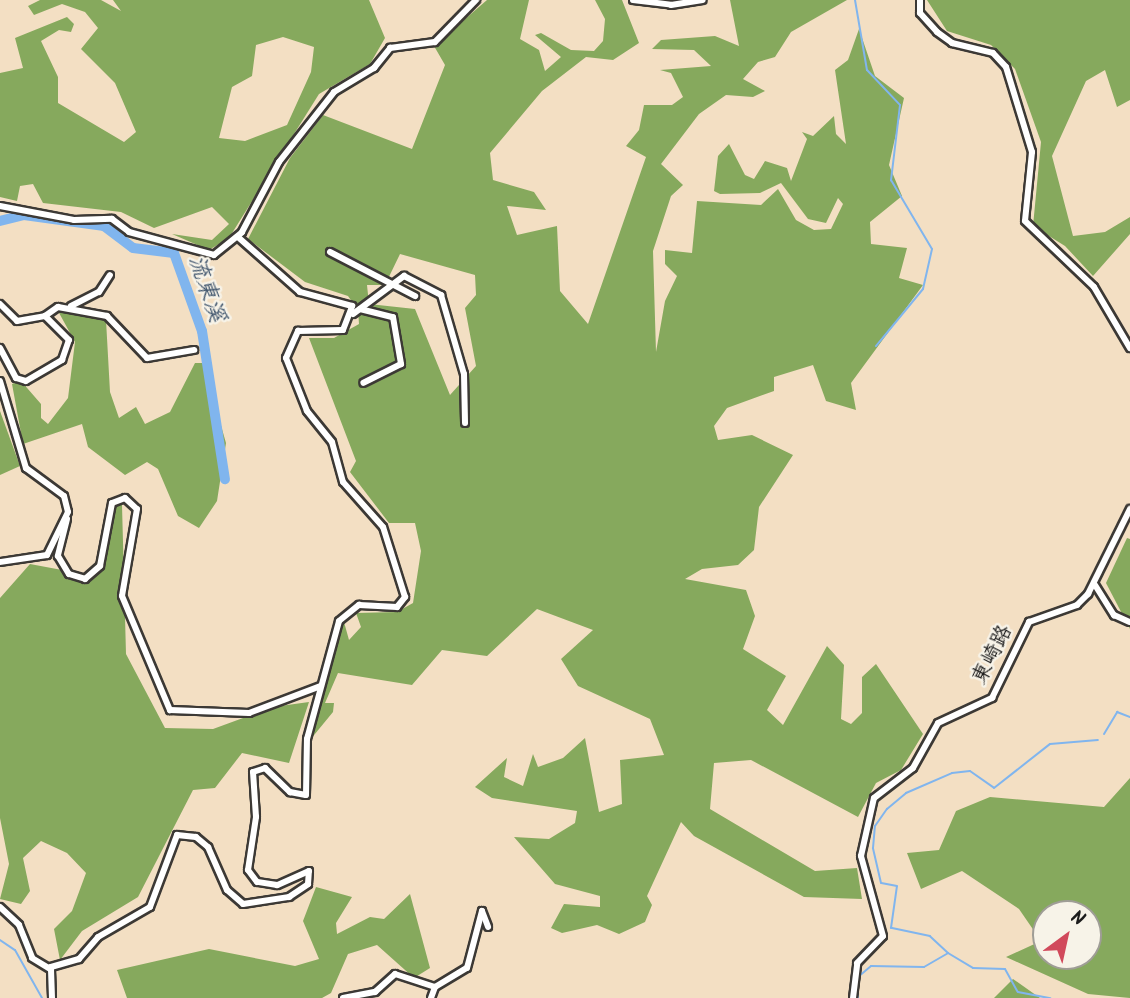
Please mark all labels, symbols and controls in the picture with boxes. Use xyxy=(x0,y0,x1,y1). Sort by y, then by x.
water label: 流東溪 xyxy=(182,252,230,326)
street label: 東崎路 xyxy=(967,621,1019,689)
north arrow xyxy=(1032,900,1102,970)
text: N xyxy=(1064,903,1091,935)

